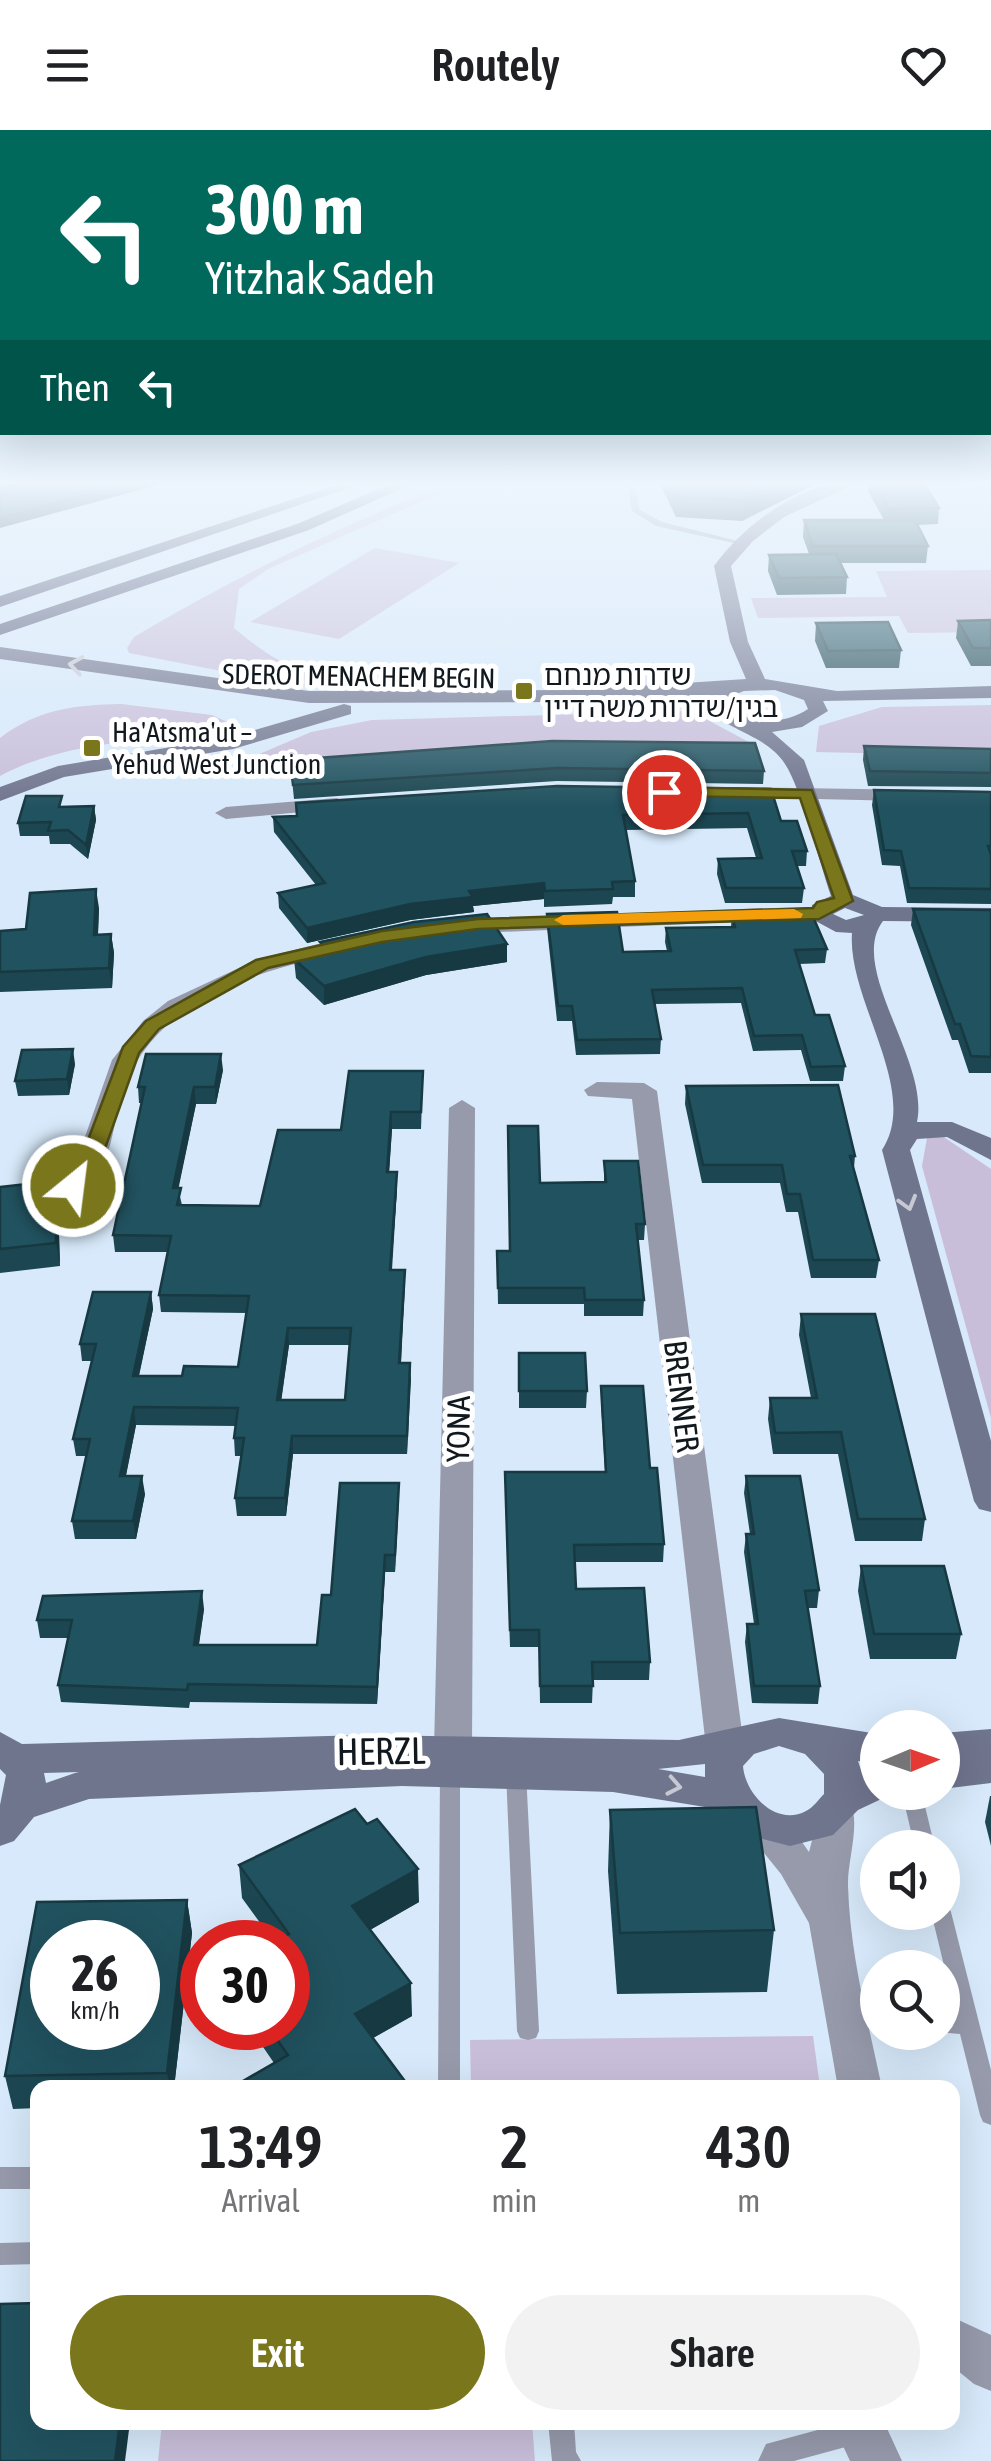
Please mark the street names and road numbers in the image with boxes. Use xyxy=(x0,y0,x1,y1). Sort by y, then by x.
street label: SDEROT MENACHEM BEGIN xyxy=(222,658,496,694)
street label: BRENNER xyxy=(657,1338,707,1454)
street label: YONA xyxy=(439,1395,477,1463)
street label: HERZL xyxy=(336,1729,426,1773)

